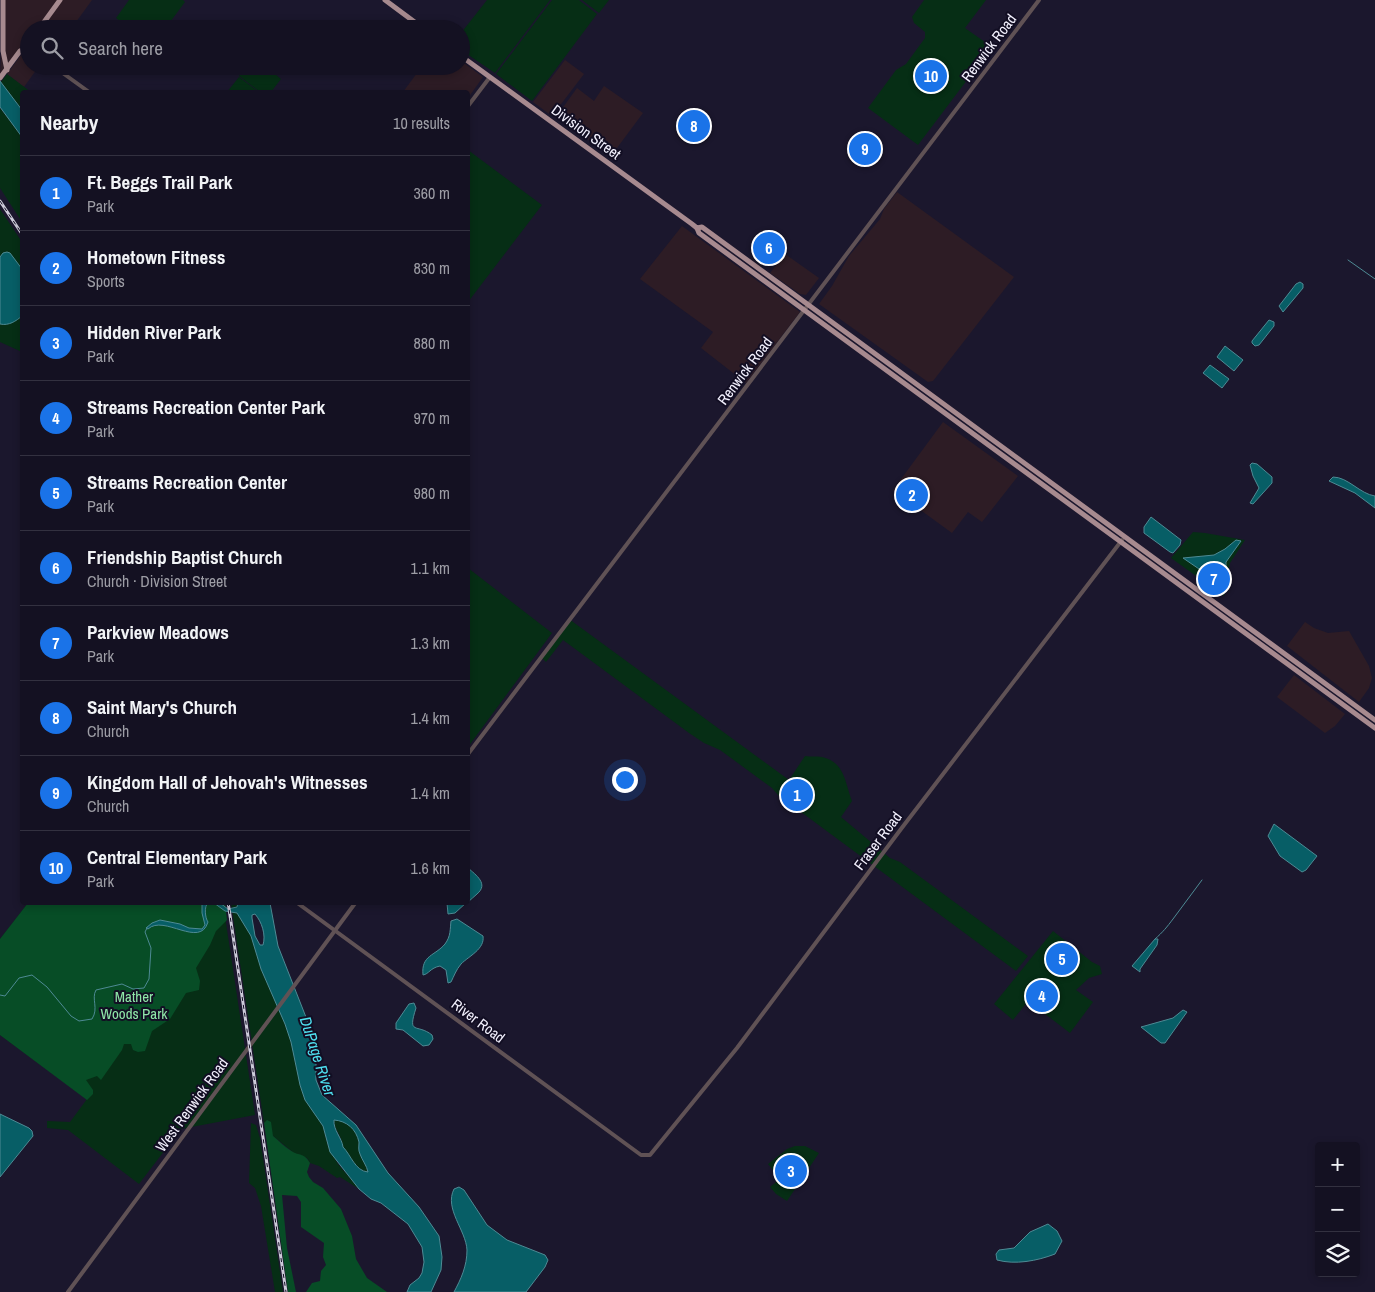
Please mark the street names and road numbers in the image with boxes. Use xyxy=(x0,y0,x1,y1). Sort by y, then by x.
street label: Renwick Road xyxy=(956,9,1021,86)
street label: Division Street xyxy=(547,99,626,164)
street label: Renwick Road xyxy=(712,332,777,409)
street label: Fraser Road xyxy=(849,807,907,874)
street label: River Road xyxy=(447,993,509,1048)
street label: West Renwick Road xyxy=(150,1054,233,1156)

